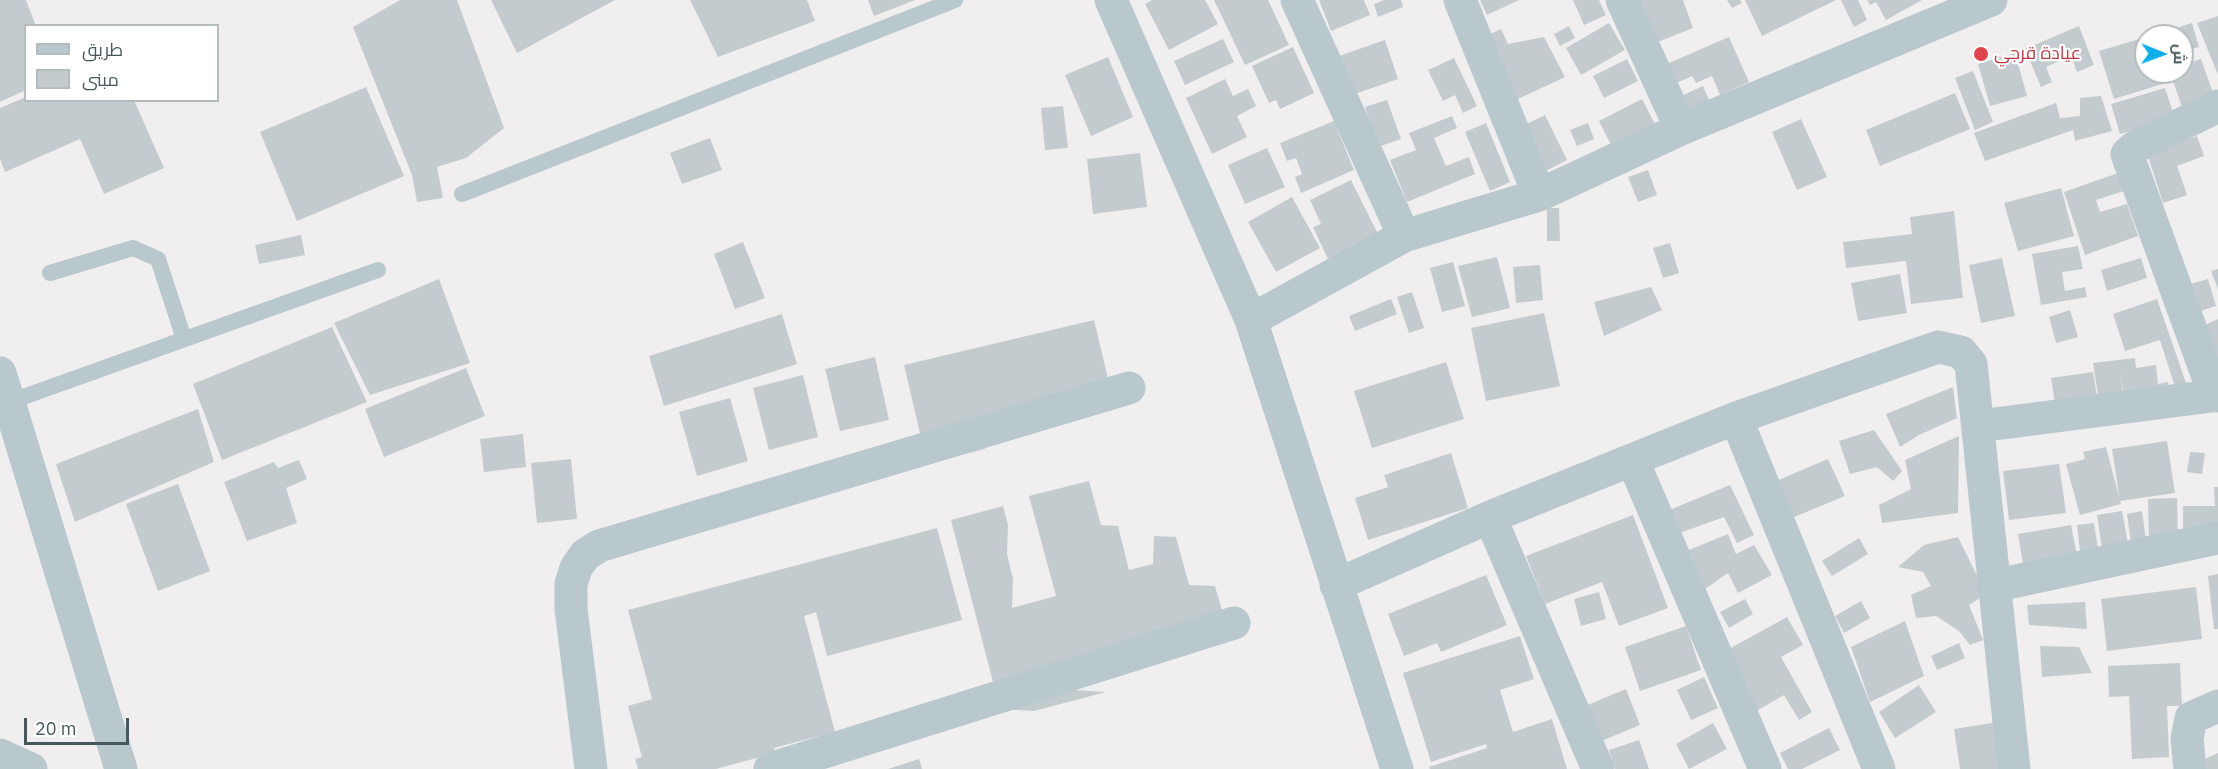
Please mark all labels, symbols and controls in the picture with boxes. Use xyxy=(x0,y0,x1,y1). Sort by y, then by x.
legend xyxy=(24,24,219,102)
north arrow xyxy=(2134,24,2194,84)
text: طريق xyxy=(82,38,123,61)
place label: عيادة قرجي xyxy=(1994,43,2081,65)
text: ش xyxy=(2170,44,2190,65)
marker: عيادة قرجي xyxy=(1972,45,1990,63)
text: مبنى xyxy=(82,68,119,91)
scale bar xyxy=(27,706,132,744)
text: 20 m xyxy=(35,717,77,740)

